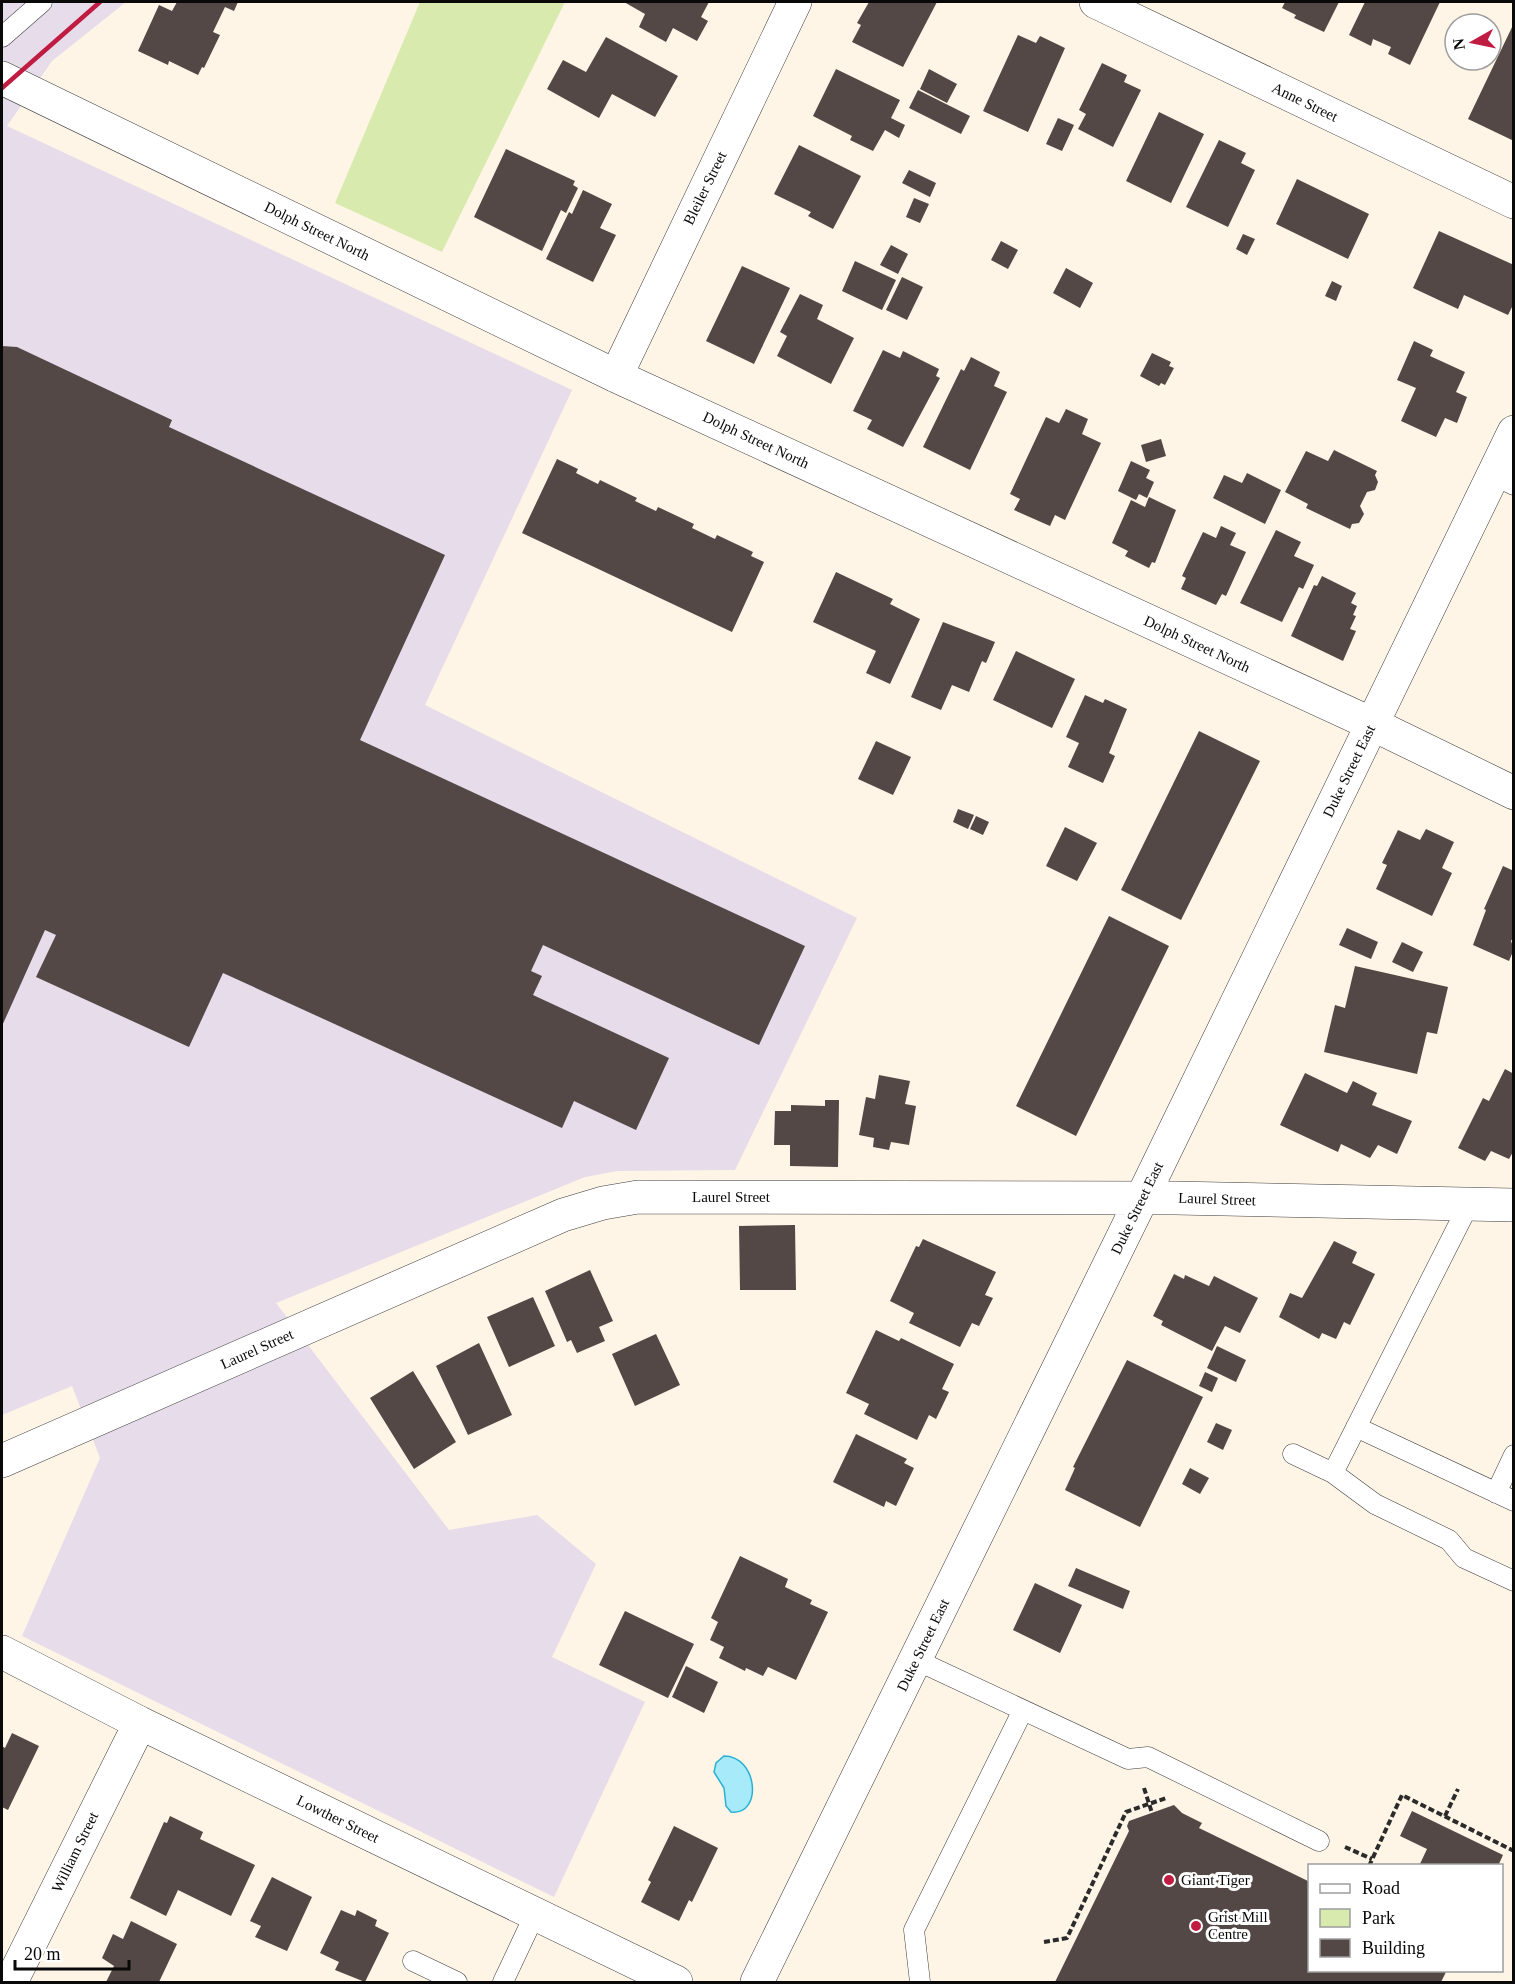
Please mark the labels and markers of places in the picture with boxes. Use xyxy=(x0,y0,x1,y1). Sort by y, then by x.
place label: Giant Tiger xyxy=(1181,1872,1250,1888)
marker: Giant Tiger xyxy=(1162,1873,1176,1887)
place label: Grist Mill Centre xyxy=(1208,1909,1268,1942)
marker: Grist Mill Centre xyxy=(1189,1919,1203,1933)

